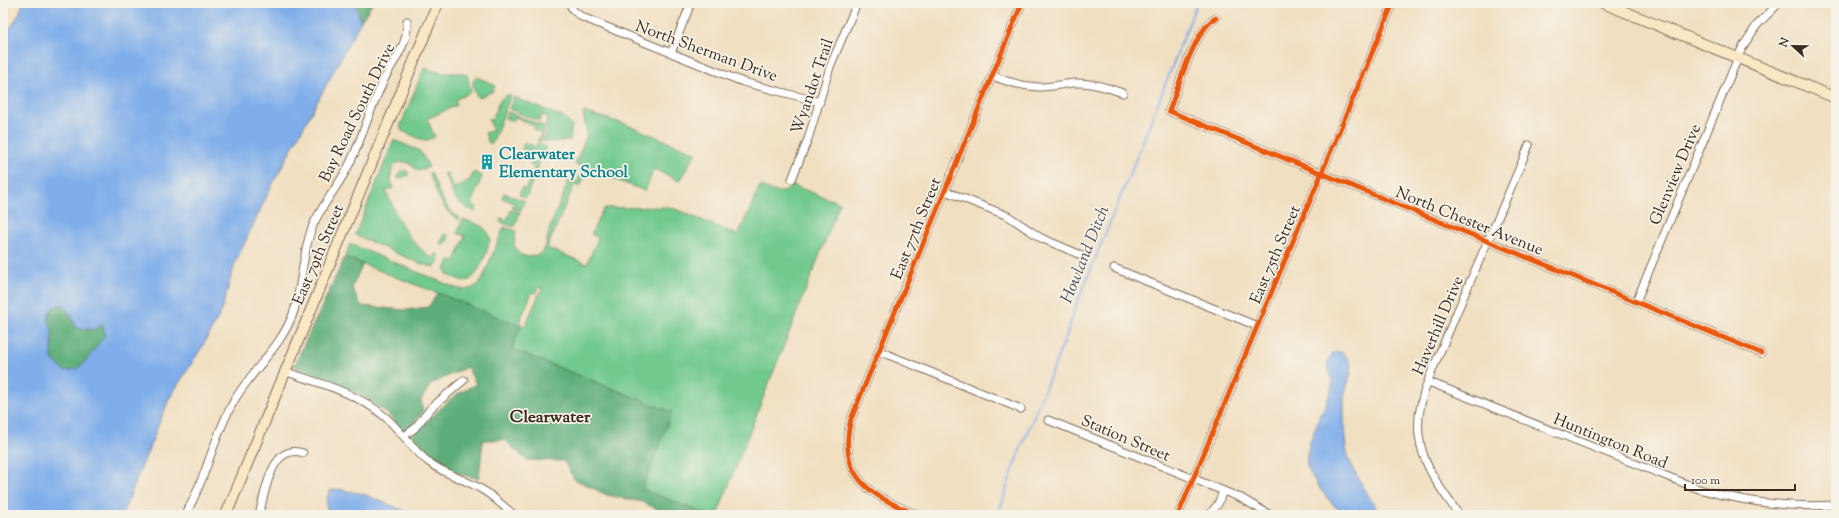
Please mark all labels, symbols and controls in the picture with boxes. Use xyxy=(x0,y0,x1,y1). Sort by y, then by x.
street label: North Sherman Drive xyxy=(632,16,780,89)
north arrow xyxy=(1773,26,1813,66)
street label: Wyandot Trail xyxy=(786,35,841,138)
text: N xyxy=(1775,35,1794,51)
street label: Bay Road South Drive xyxy=(315,40,402,187)
street label: Glenview Drive xyxy=(1645,121,1708,229)
place label: Clearwater Elementary School xyxy=(499,144,629,185)
building icon: Clearwater Elementary School xyxy=(478,153,496,171)
street label: East 77th Street xyxy=(886,174,948,283)
street label: North Chester Avenue xyxy=(1392,182,1546,262)
street label: East 79th Street xyxy=(288,201,351,309)
water label: Howland Ditch xyxy=(1055,202,1117,307)
street label: East 75th Street xyxy=(1245,202,1308,308)
street label: Haverhill Drive xyxy=(1408,273,1471,379)
district label: Clearwater xyxy=(510,406,591,430)
street label: Huntington Road xyxy=(1549,409,1671,476)
street label: Station Street xyxy=(1077,410,1174,469)
scale bar xyxy=(1685,466,1795,492)
text: 100 m xyxy=(1691,472,1720,490)

